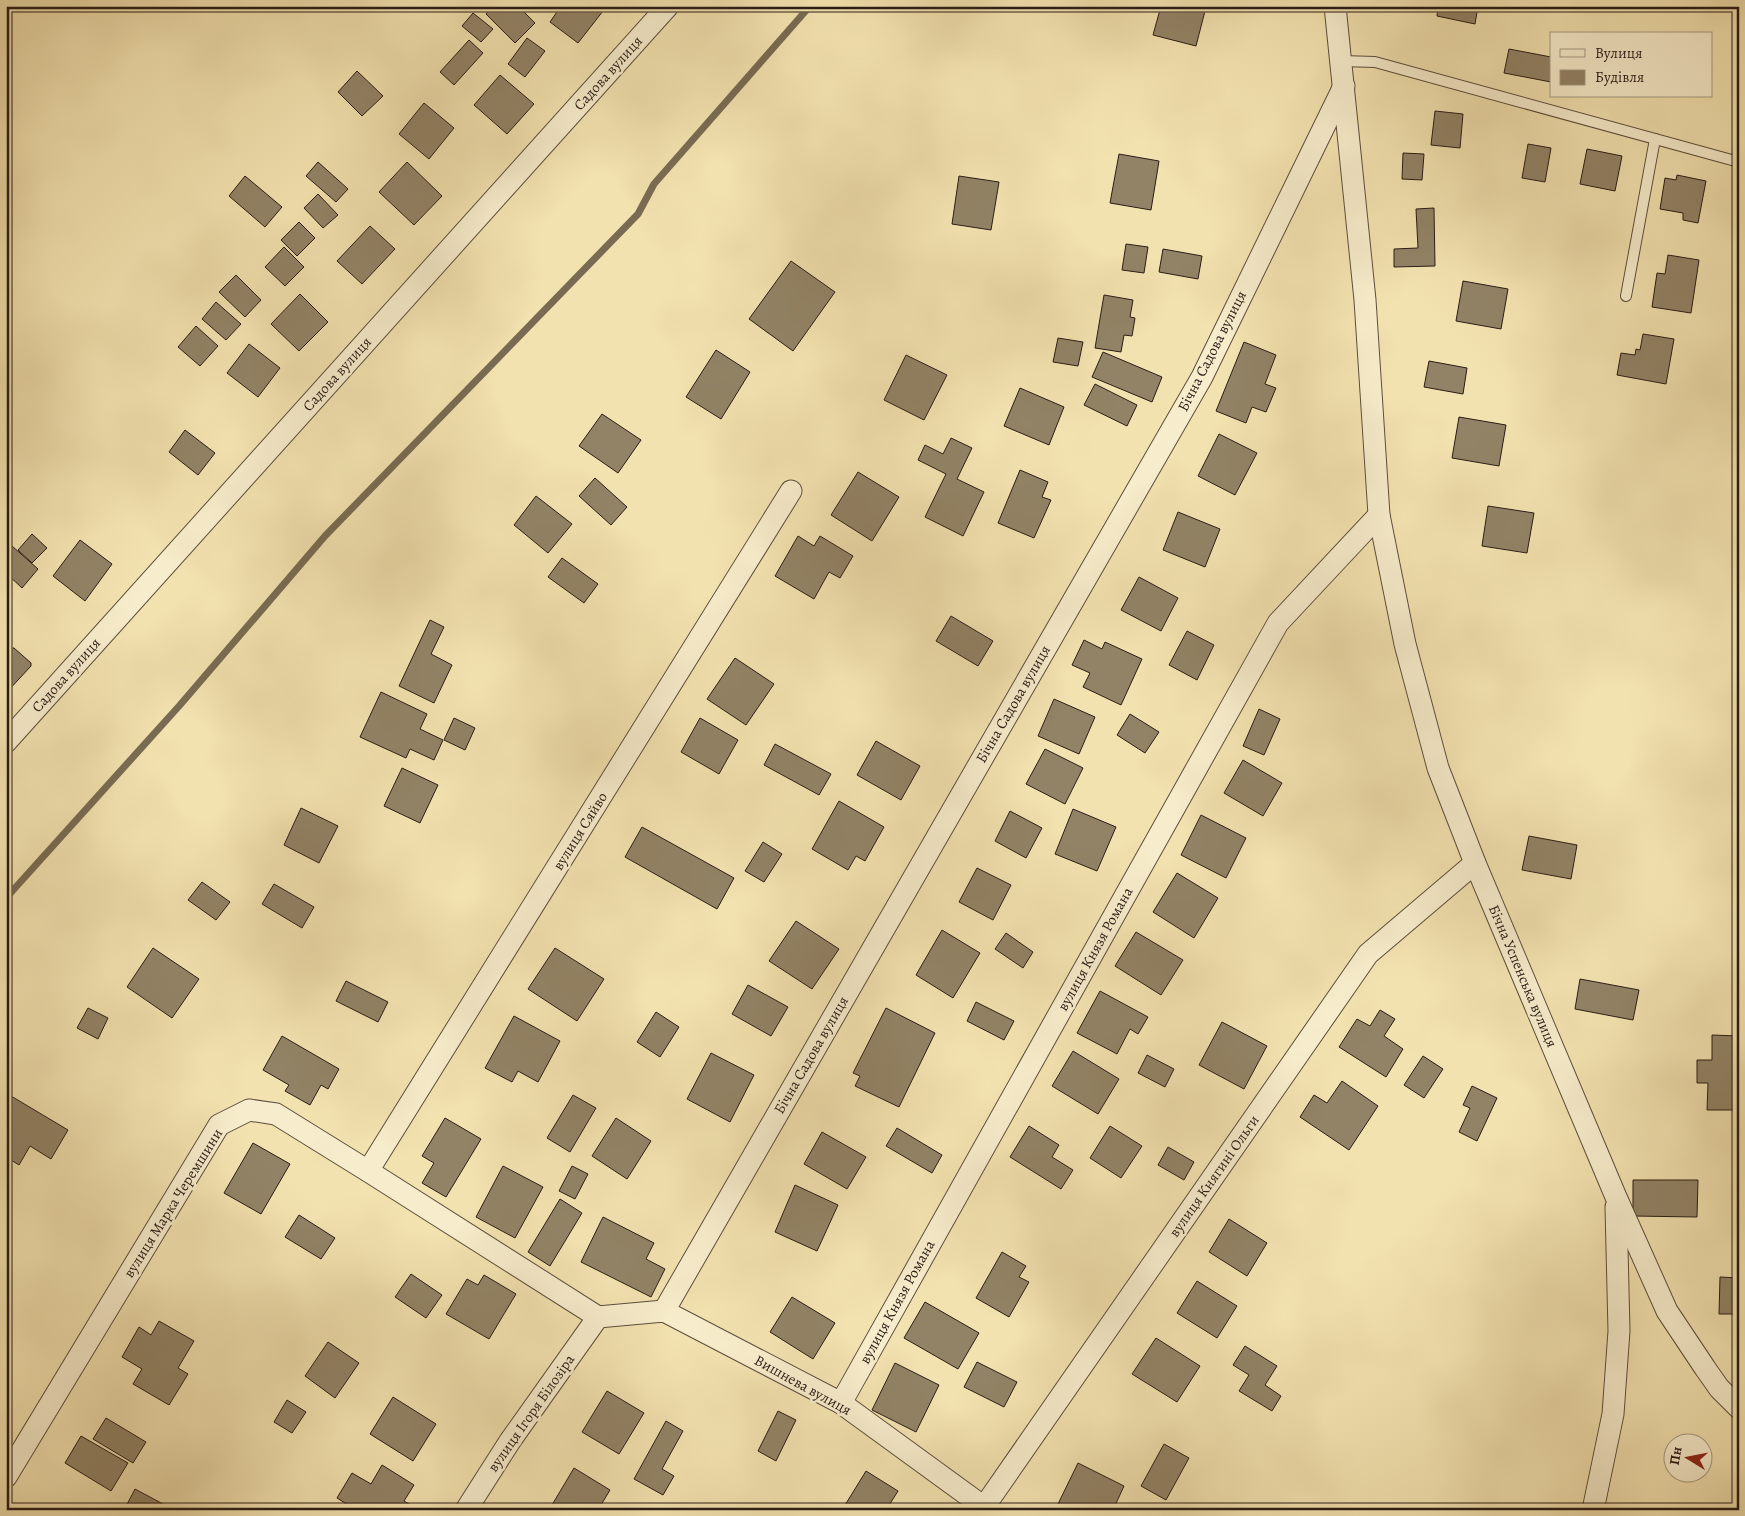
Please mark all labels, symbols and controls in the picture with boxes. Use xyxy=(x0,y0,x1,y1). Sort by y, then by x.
street label: Садова вулиця xyxy=(569,31,647,115)
legend xyxy=(1550,32,1712,98)
text: Вулиця xyxy=(1595,43,1642,63)
text: Будівля xyxy=(1595,67,1644,87)
street label: Бічна Садова вулиця xyxy=(1173,287,1251,415)
street label: Садова вулиця xyxy=(298,332,376,416)
street label: Садова вулиця xyxy=(27,633,105,717)
street label: Бічна Садова вулиця xyxy=(971,641,1055,767)
street label: вулиця Сяйво xyxy=(548,788,612,874)
street label: вулиця Князя Романа xyxy=(1053,883,1137,1015)
street label: Бічна Успенська вулиця xyxy=(1484,902,1562,1050)
street label: Бічна Садова вулиця xyxy=(769,992,853,1118)
street label: вулиця Княгині Ольги xyxy=(1164,1111,1264,1241)
street label: вулиця Марка Черемшини xyxy=(119,1124,227,1281)
street label: вулиця Князя Романа xyxy=(855,1236,939,1368)
street label: вулиця Ігоря Білозіра xyxy=(483,1350,579,1476)
street label: Вишнева вулиця xyxy=(751,1350,855,1420)
north arrow xyxy=(1662,1434,1712,1484)
text: Пн xyxy=(1665,1445,1687,1466)

